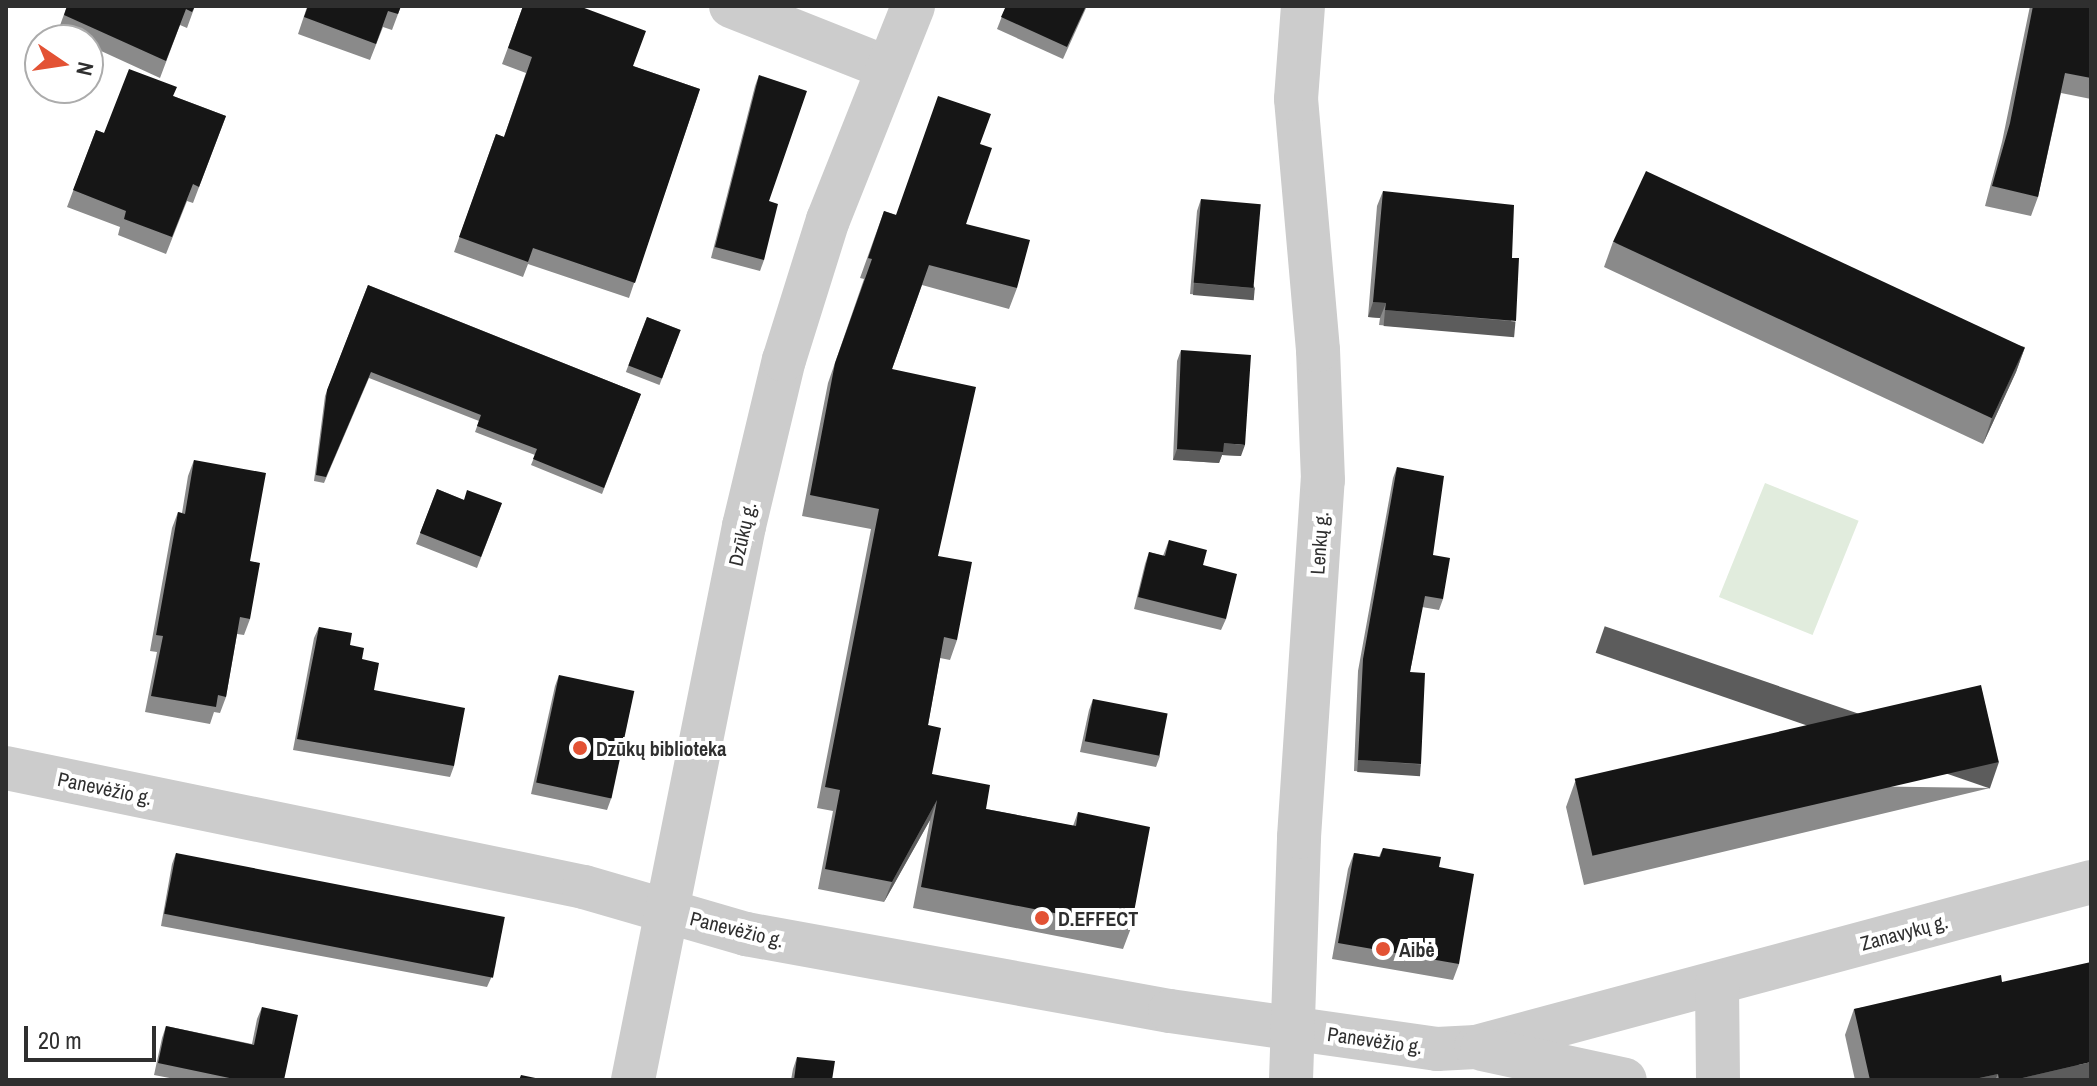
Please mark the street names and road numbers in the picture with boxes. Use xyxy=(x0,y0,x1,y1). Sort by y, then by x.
street label: Dzūkų g. xyxy=(723,500,761,568)
street label: Lenkų g. xyxy=(1305,511,1333,575)
street label: Panevėžio g. xyxy=(56,766,154,810)
street label: Panevėžio g. xyxy=(688,906,786,952)
street label: Zanavykų g. xyxy=(1858,909,1950,955)
street label: Panevėžio g. xyxy=(1326,1021,1424,1059)

